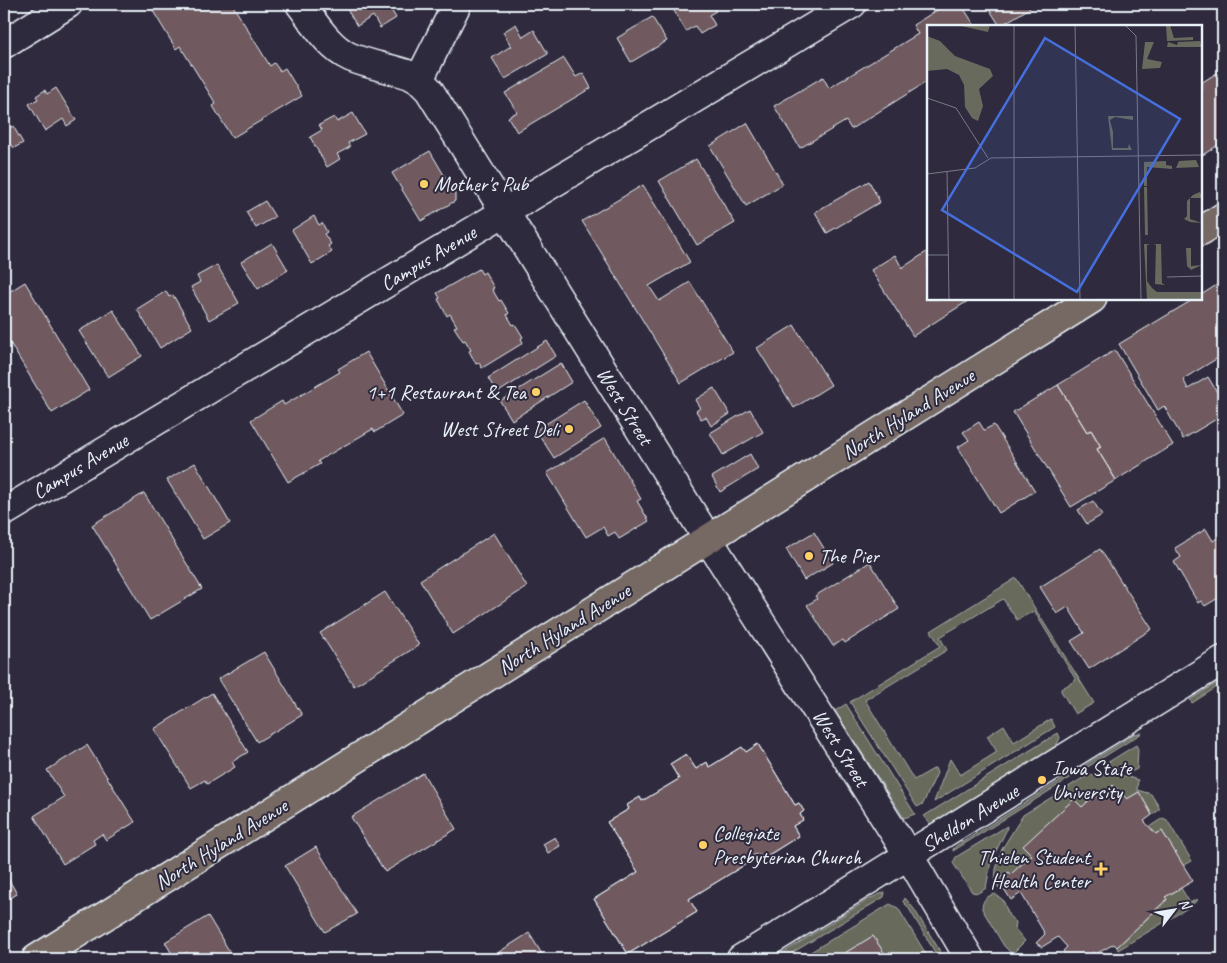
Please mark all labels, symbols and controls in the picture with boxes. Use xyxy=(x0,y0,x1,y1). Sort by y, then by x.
inset map xyxy=(927,25,1202,300)
place label: Mother's Pub xyxy=(434,171,530,197)
marker: Mother's Pub xyxy=(418,178,430,190)
street label: Campus Avenue xyxy=(375,219,482,297)
street label: West Street xyxy=(591,362,660,451)
street label: North Hyland Avenue xyxy=(837,362,981,465)
place label: 1+1 Restaurant & Tea xyxy=(366,379,528,405)
marker: 1+1 Restaurant & Tea xyxy=(530,386,542,398)
place label: West Street Deli xyxy=(441,416,562,442)
marker: West Street Deli xyxy=(563,423,575,435)
street label: Campus Avenue xyxy=(27,427,134,505)
place label: The Pier xyxy=(819,543,880,569)
marker: The Pier xyxy=(803,550,815,562)
street label: North Hyland Avenue xyxy=(493,577,637,680)
street label: West Street xyxy=(807,704,876,793)
place label: Iowa State University xyxy=(1052,755,1133,805)
marker: Iowa State University xyxy=(1036,774,1048,786)
street label: Sheldon Avenue xyxy=(917,777,1024,858)
street label: North Hyland Avenue xyxy=(150,792,294,895)
place label: Collegiate Presbyterian Church xyxy=(713,820,863,870)
marker: Collegiate Presbyterian Church xyxy=(697,839,709,851)
place label: Thielen Student Health Center xyxy=(978,844,1092,894)
marker: Thielen Student Health Center xyxy=(1094,862,1108,876)
north arrow xyxy=(1150,886,1200,936)
text: N xyxy=(1175,895,1195,914)

